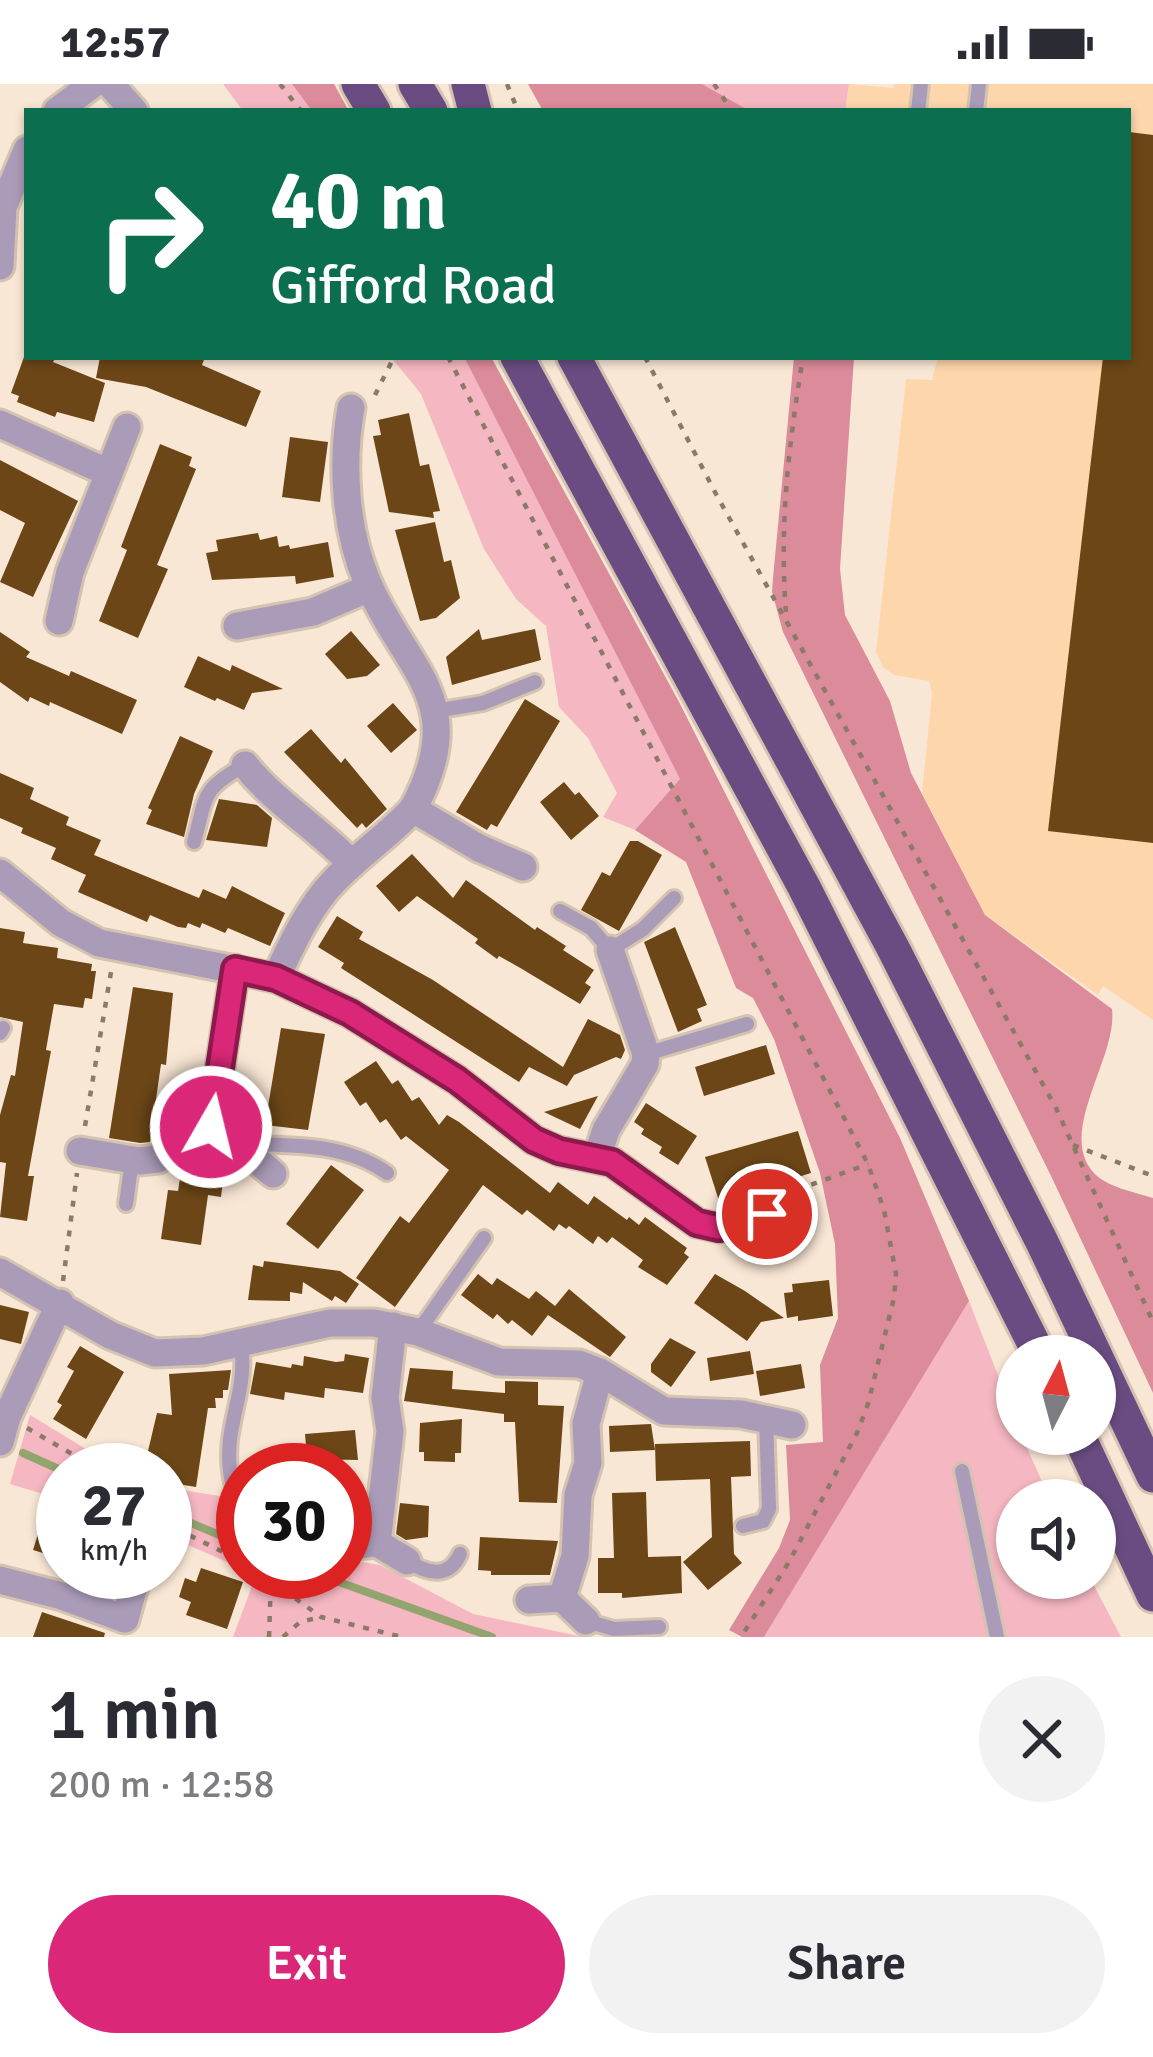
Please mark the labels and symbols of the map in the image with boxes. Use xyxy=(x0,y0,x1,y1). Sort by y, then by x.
position arrow xyxy=(148,1064,274,1190)
pin xyxy=(716,1163,818,1265)
north arrow xyxy=(996,1335,1116,1455)
speed limit sign: 30 xyxy=(216,1443,372,1599)

